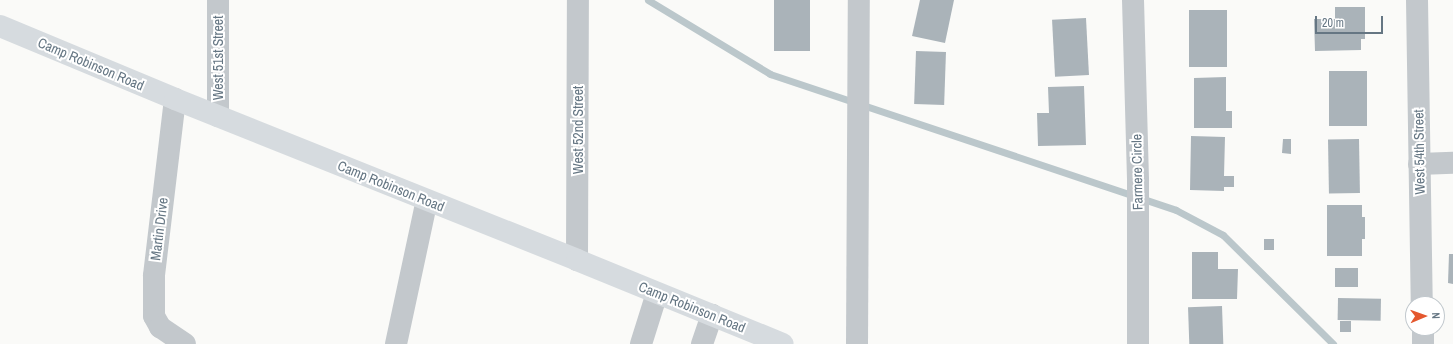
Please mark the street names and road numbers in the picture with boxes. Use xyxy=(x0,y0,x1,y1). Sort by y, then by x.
street label: West 51st Street xyxy=(210,16,226,100)
street label: Camp Robinson Road xyxy=(35,34,147,94)
street label: West 52nd Street xyxy=(570,86,586,174)
street label: West 54th Street xyxy=(1410,109,1428,195)
street label: Farmere Circle xyxy=(1128,134,1146,210)
street label: Camp Robinson Road xyxy=(335,157,447,215)
street label: Martin Drive xyxy=(147,197,171,261)
street label: Camp Robinson Road xyxy=(636,278,748,336)

